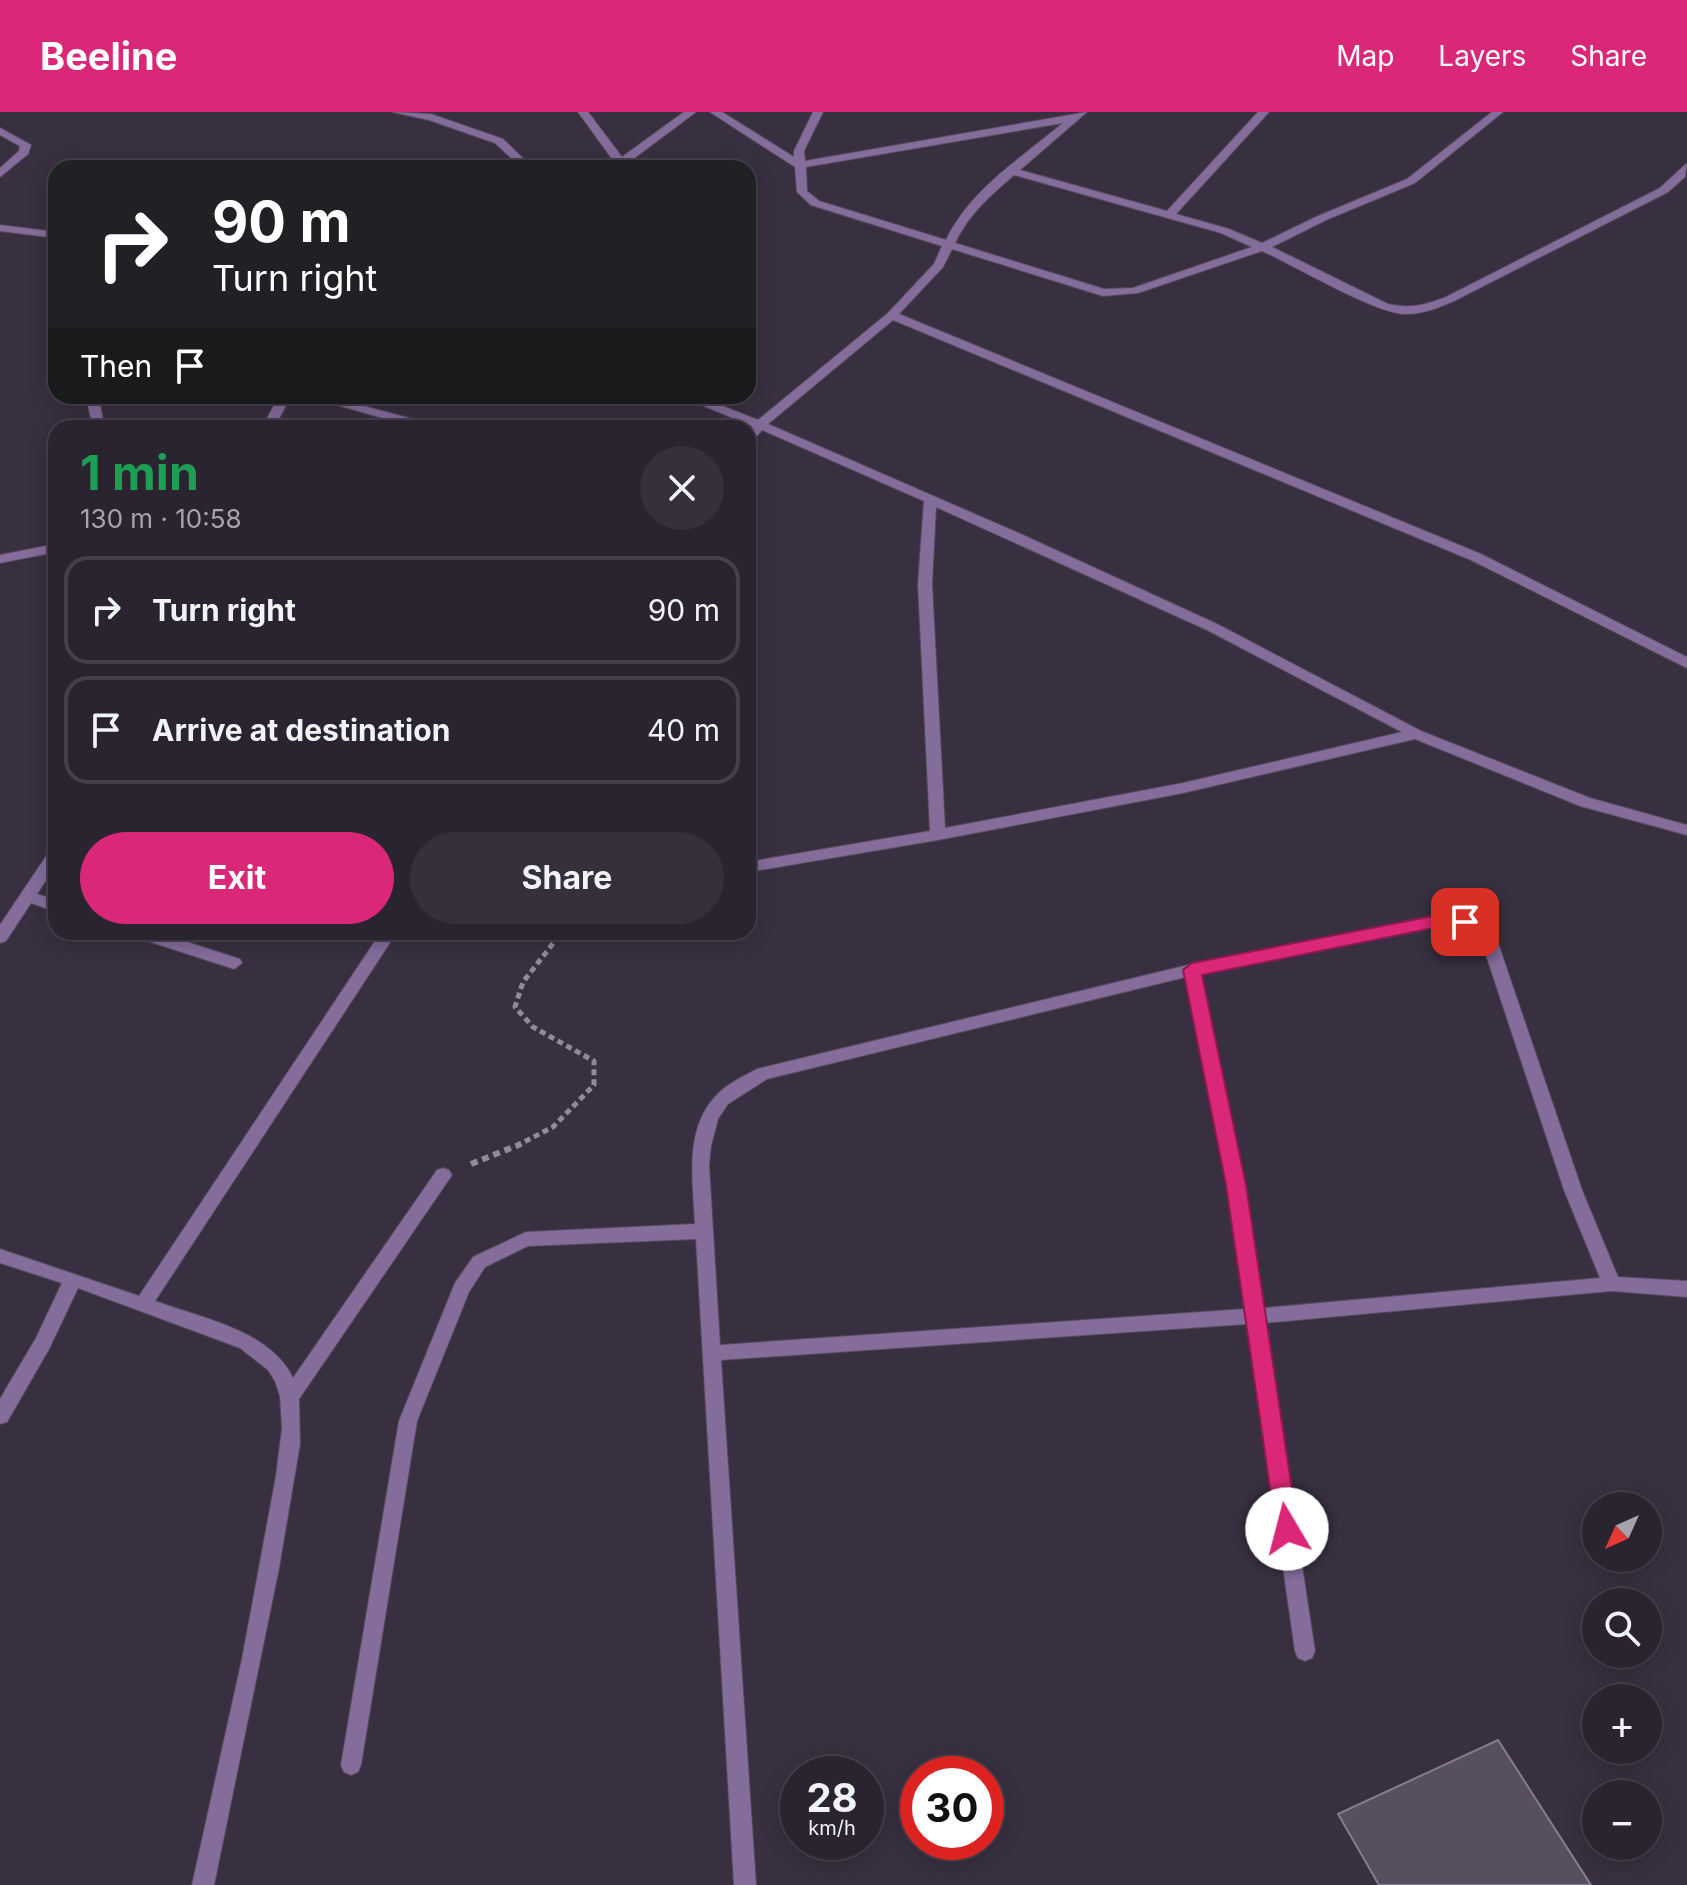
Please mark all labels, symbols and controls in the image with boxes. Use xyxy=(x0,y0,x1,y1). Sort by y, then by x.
text: Beeline xyxy=(40,33,177,79)
text: Map xyxy=(1336,39,1394,73)
text: Layers xyxy=(1438,39,1526,73)
text: Share xyxy=(1570,39,1647,73)
text: 90 m xyxy=(212,188,351,256)
icon: right xyxy=(80,192,184,296)
text: Turn right xyxy=(212,256,377,300)
icon: arrive xyxy=(168,344,212,388)
text: Then xyxy=(80,348,152,384)
text: 1 min xyxy=(80,443,199,502)
button: close xyxy=(640,446,724,530)
text: 130 m · 10:58 xyxy=(80,503,242,534)
icon: right xyxy=(84,588,128,632)
text: Turn right xyxy=(152,592,296,628)
text: 90 m xyxy=(648,592,720,628)
icon: arrive xyxy=(84,708,128,752)
text: Arrive at destination xyxy=(152,712,450,748)
text: 40 m xyxy=(647,712,720,748)
button: Exit xyxy=(80,832,394,924)
button: Share xyxy=(410,832,724,924)
pin xyxy=(1431,888,1499,956)
icon: arrive xyxy=(1443,900,1487,944)
position arrow xyxy=(1245,1487,1329,1571)
north arrow xyxy=(1582,1492,1662,1572)
map controls xyxy=(1582,1492,1662,1860)
button: search xyxy=(1582,1588,1662,1668)
button: + xyxy=(1582,1684,1662,1764)
speed limit sign: 30 xyxy=(900,1756,1004,1860)
text: 28 xyxy=(806,1773,858,1822)
button: − xyxy=(1582,1780,1662,1860)
text: km/h xyxy=(808,1816,856,1840)

